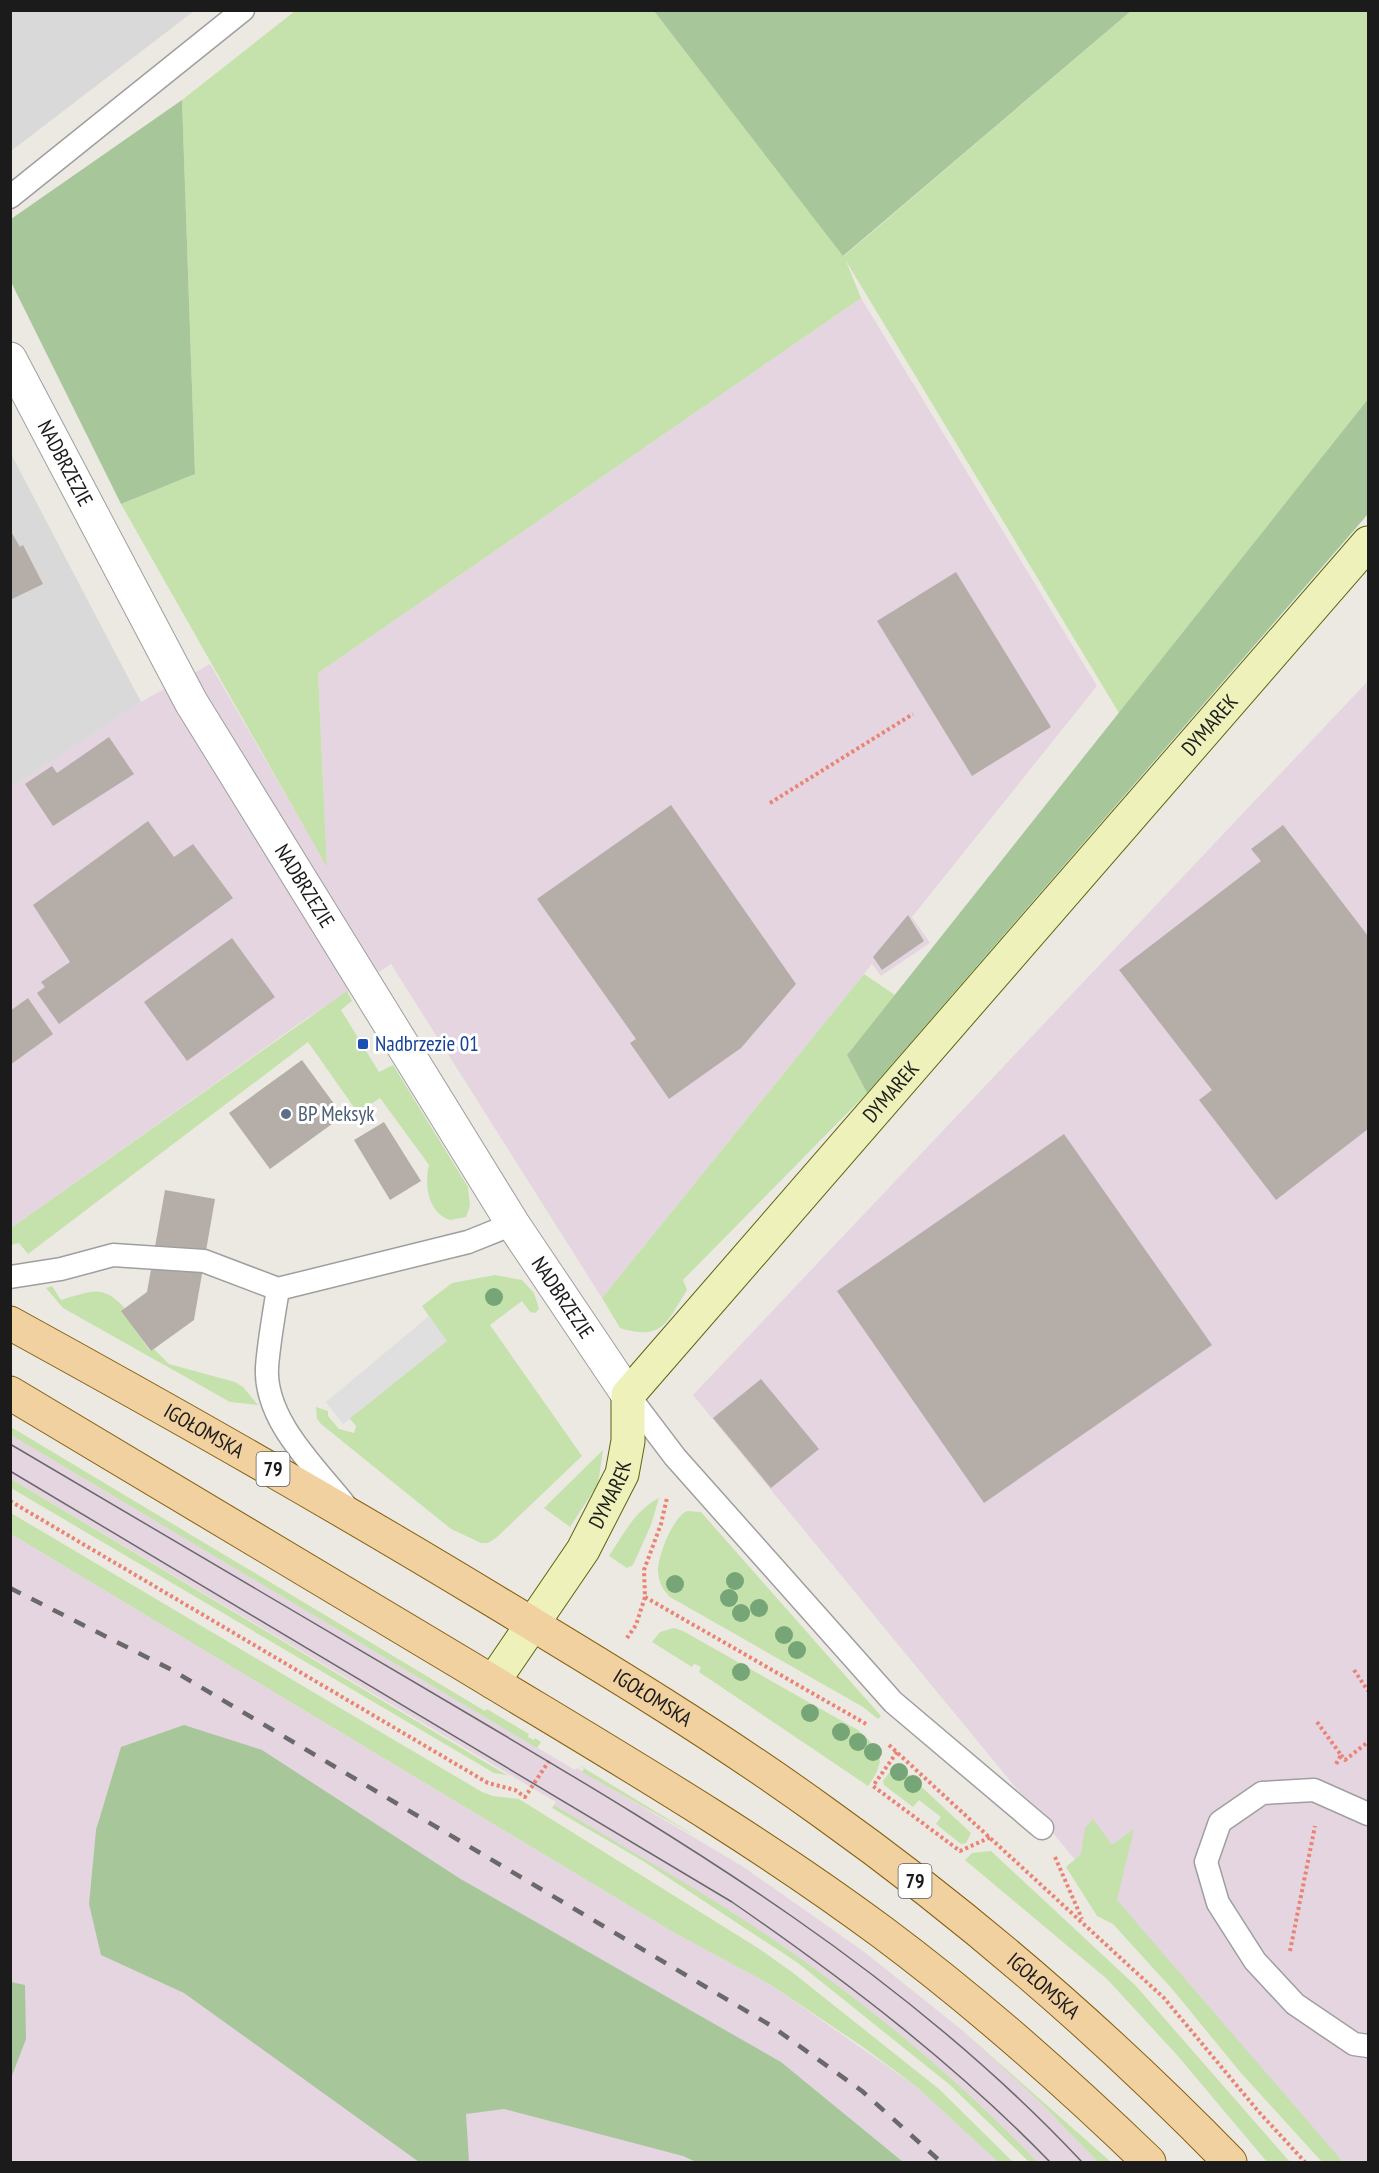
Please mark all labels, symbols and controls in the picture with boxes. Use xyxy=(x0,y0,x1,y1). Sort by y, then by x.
street label: NADBRZEZIE xyxy=(32,416,99,511)
street label: DYMAREK xyxy=(1175,689,1243,761)
street label: NADBRZEZIE xyxy=(269,839,341,933)
place label: Nadbrzezie 01 xyxy=(375,1030,479,1057)
marker: Nadbrzezie 01 xyxy=(356,1037,370,1051)
street label: DYMAREK xyxy=(857,1055,925,1128)
place label: BP Meksyk xyxy=(298,1100,374,1127)
marker: BP Meksyk xyxy=(279,1107,293,1121)
street label: NADBRZEZIE xyxy=(526,1251,600,1344)
street label: IGOŁOMSKA xyxy=(159,1397,249,1464)
road number: 79 xyxy=(256,1452,290,1486)
street label: DYMAREK xyxy=(582,1459,637,1533)
street label: IGOŁOMSKA xyxy=(608,1663,697,1732)
road number: 79 xyxy=(898,1864,932,1898)
street label: IGOŁOMSKA xyxy=(1002,1946,1086,2025)

